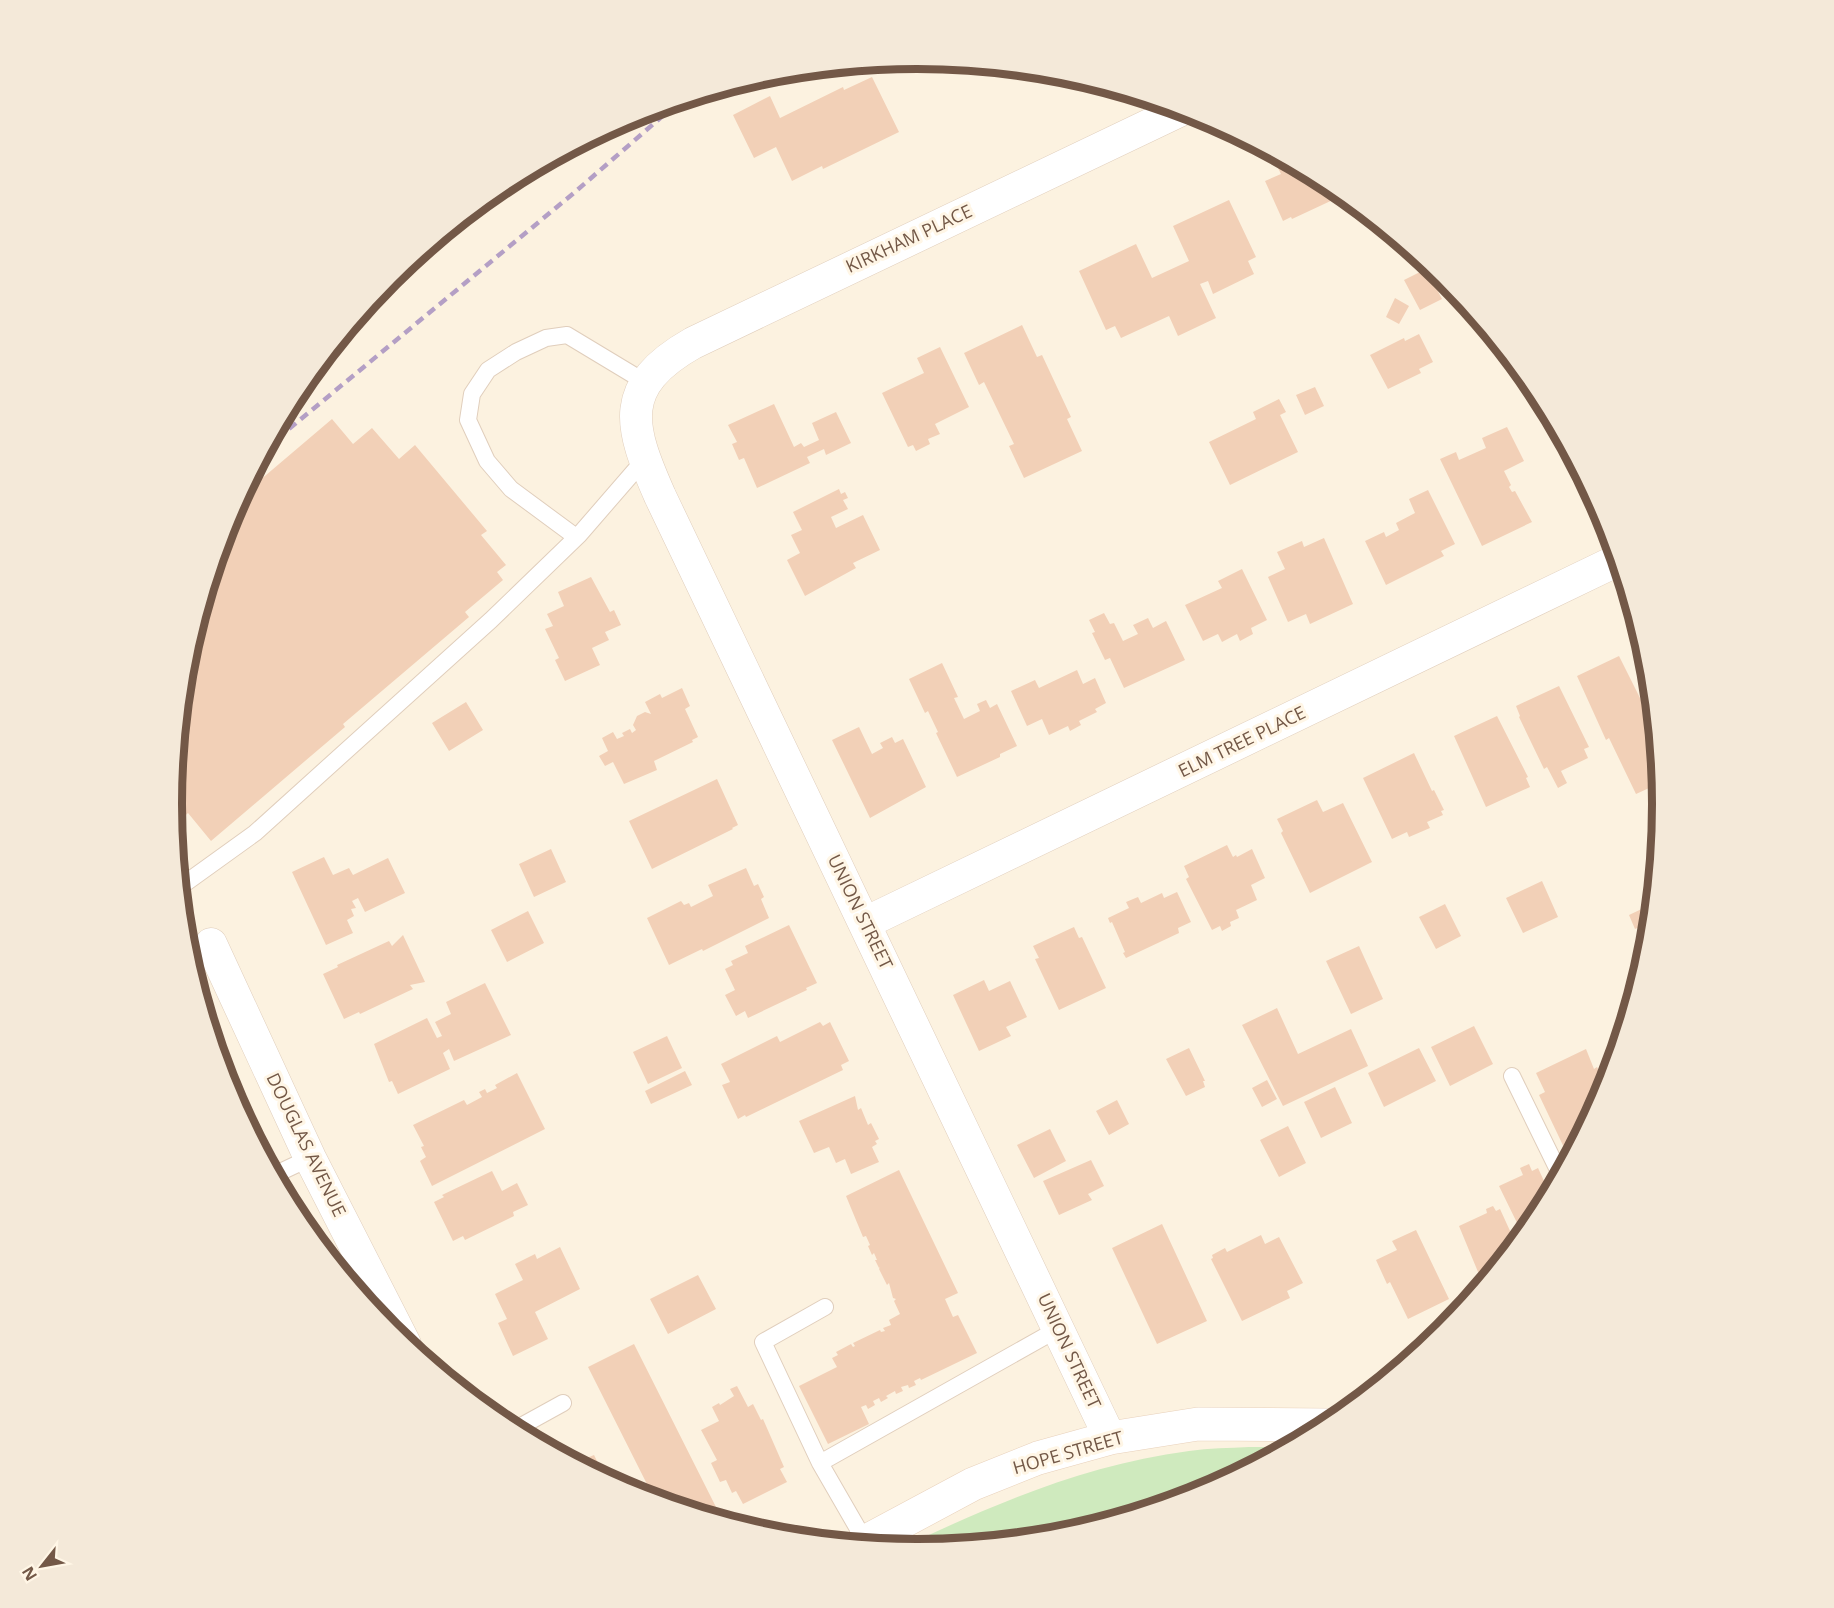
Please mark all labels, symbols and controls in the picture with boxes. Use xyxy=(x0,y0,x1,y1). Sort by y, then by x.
street label: KIRKHAM PLACE xyxy=(842,198,976,278)
street label: ELM TREE PLACE xyxy=(1174,700,1309,782)
street label: UNION STREET xyxy=(823,850,899,973)
street label: DOUGLAS AVENUE xyxy=(262,1069,352,1221)
street label: UNION STREET xyxy=(1033,1289,1107,1412)
street label: HOPE STREET xyxy=(1010,1425,1126,1479)
north arrow xyxy=(12,1536,72,1596)
text: N xyxy=(16,1562,42,1585)

